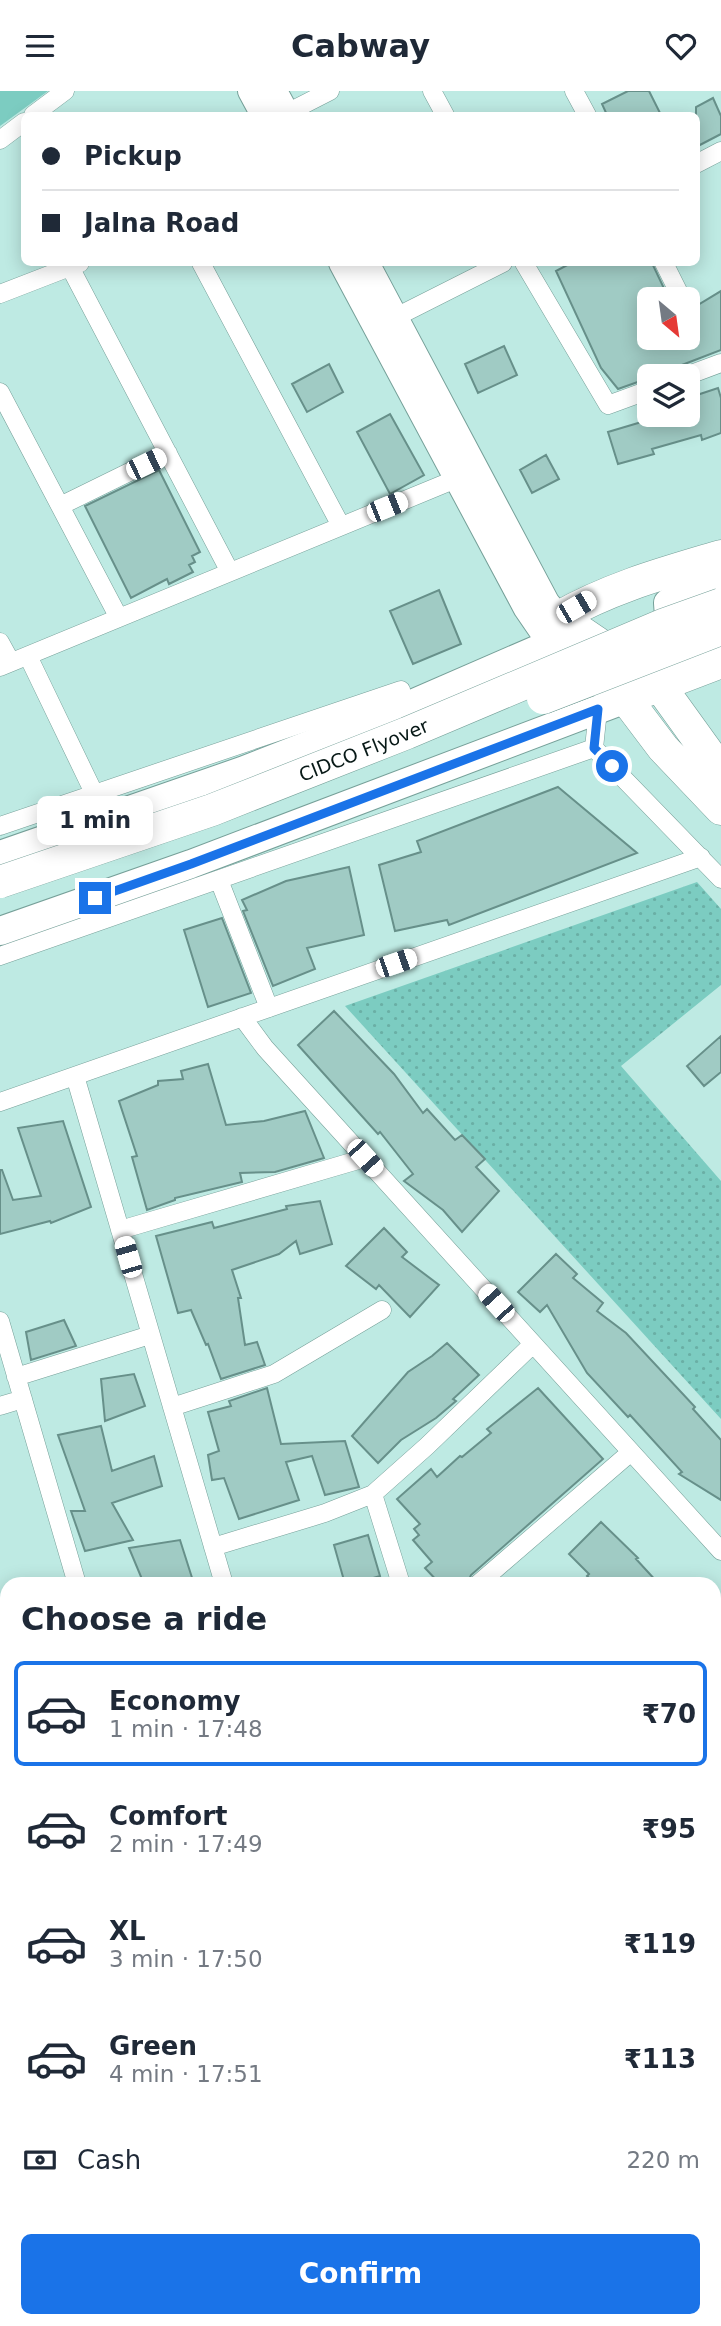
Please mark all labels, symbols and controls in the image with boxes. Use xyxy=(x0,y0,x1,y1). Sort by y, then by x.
icon: menu xyxy=(21,27,59,65)
text: Cabway xyxy=(291,27,430,65)
icon: heart xyxy=(662,27,700,65)
text: Pickup xyxy=(84,141,182,171)
text: Jalna Road xyxy=(84,208,239,238)
north arrow xyxy=(637,287,700,350)
map controls xyxy=(637,287,700,427)
button: layers xyxy=(637,364,700,427)
car xyxy=(123,445,170,483)
car xyxy=(364,489,411,525)
car xyxy=(553,587,600,627)
street label: CIDCO Flyover xyxy=(296,714,432,786)
route start xyxy=(596,750,628,782)
callout: 1 min xyxy=(37,797,153,845)
text: 1 min xyxy=(59,807,131,833)
route end xyxy=(79,882,111,914)
car xyxy=(373,946,420,980)
car xyxy=(344,1135,387,1181)
car xyxy=(113,1234,144,1280)
car xyxy=(475,1280,518,1326)
text: Choose a ride xyxy=(21,1600,267,1638)
icon: car xyxy=(25,1682,88,1745)
text: Economy xyxy=(109,1686,240,1716)
text: ₹70 xyxy=(642,1699,696,1729)
text: 1 min · 17:48 xyxy=(109,1716,263,1742)
icon: car xyxy=(25,1797,88,1860)
text: Comfort xyxy=(109,1801,227,1831)
text: ₹95 xyxy=(642,1814,696,1844)
text: 2 min · 17:49 xyxy=(109,1831,263,1857)
icon: car xyxy=(25,1912,88,1975)
text: XL xyxy=(109,1916,146,1946)
text: ₹119 xyxy=(624,1929,696,1959)
text: 3 min · 17:50 xyxy=(109,1946,263,1972)
icon: car xyxy=(25,2027,88,2090)
text: Green xyxy=(109,2031,197,2061)
text: ₹113 xyxy=(624,2044,696,2074)
text: 4 min · 17:51 xyxy=(109,2061,263,2087)
icon: cash xyxy=(21,2141,59,2179)
text: Cash xyxy=(77,2145,141,2175)
text: 220 m xyxy=(626,2147,700,2173)
button: Confirm xyxy=(21,2234,700,2314)

